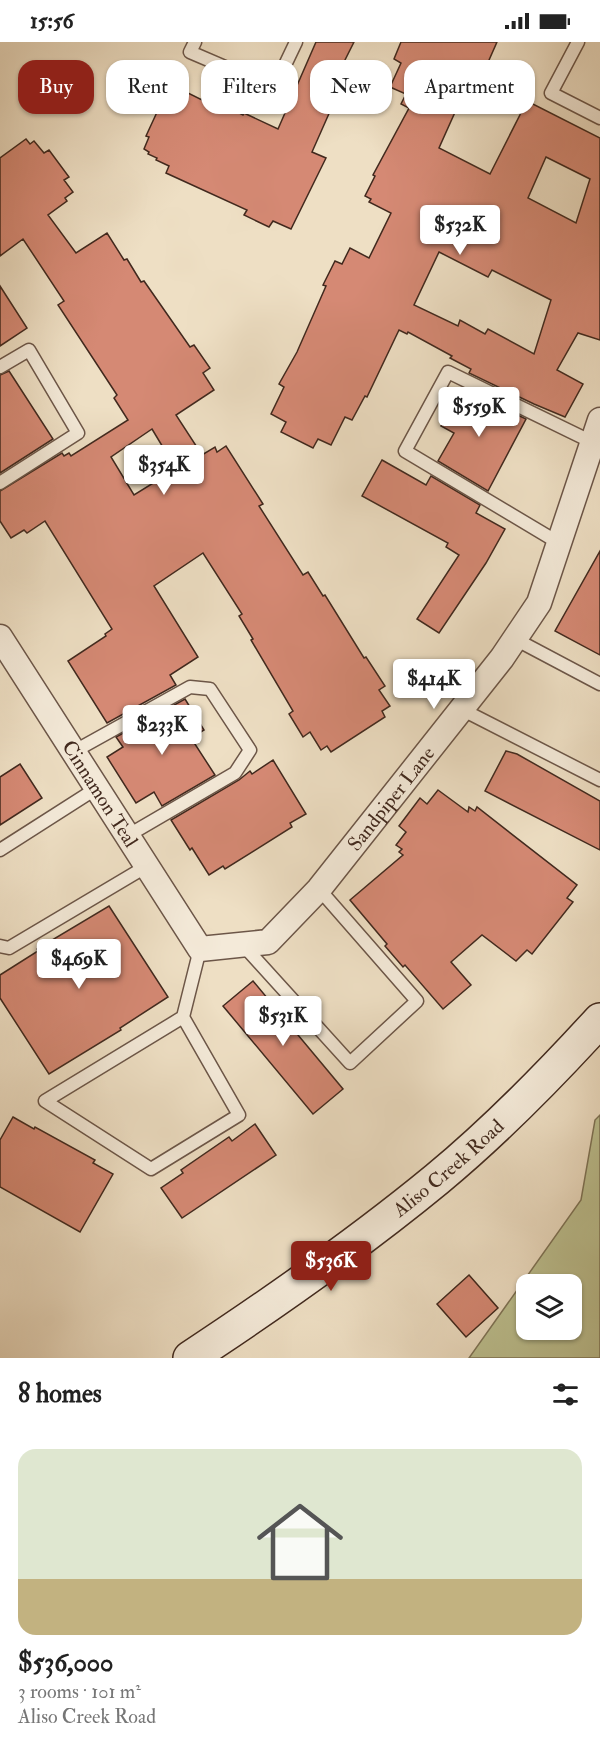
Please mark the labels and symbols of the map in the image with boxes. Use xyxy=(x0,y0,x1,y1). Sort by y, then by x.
pin: $532K xyxy=(418,205,502,256)
pin: $559K xyxy=(437,387,521,438)
pin: $354K xyxy=(122,445,206,496)
pin: $414K xyxy=(392,659,476,710)
pin: $233K xyxy=(120,705,204,756)
street label: Cinnamon Teal xyxy=(56,736,143,852)
street label: Sandpiper Lane xyxy=(342,742,440,856)
pin: $469K xyxy=(37,939,121,990)
pin: $531K xyxy=(241,996,325,1047)
street label: Aliso Creek Road xyxy=(387,1114,509,1223)
pin: $536K xyxy=(289,1241,373,1292)

